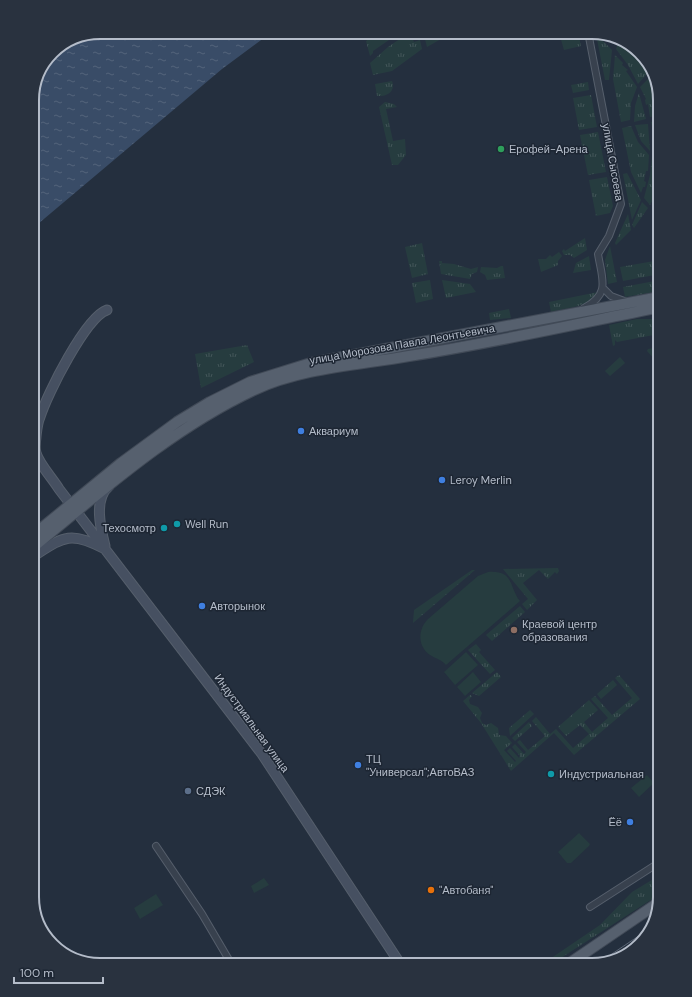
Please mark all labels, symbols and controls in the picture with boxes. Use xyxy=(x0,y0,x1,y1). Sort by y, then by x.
street label: улица Сысоева xyxy=(599,122,627,203)
place label: Ерофей-Арена xyxy=(509,142,588,156)
marker: Ерофей-Арена xyxy=(496,144,506,154)
street label: улица Морозова Павла Леонтьевича xyxy=(308,321,497,367)
place label: Аквариум xyxy=(309,424,358,438)
marker: Аквариум xyxy=(296,426,306,436)
place label: Leroy Merlin xyxy=(450,473,512,487)
marker: Leroy Merlin xyxy=(437,475,447,485)
place label: Well Run xyxy=(185,517,228,531)
marker: Well Run xyxy=(172,519,182,529)
place label: Техосмотр xyxy=(102,521,156,535)
marker: Техосмотр xyxy=(159,523,169,533)
place label: Авторынок xyxy=(210,599,265,613)
marker: Авторынок xyxy=(197,601,207,611)
place label: Краевой центр образования xyxy=(522,617,597,644)
marker: Краевой центр образования xyxy=(509,625,519,635)
street label: Индустриальная улица xyxy=(212,671,293,776)
place label: ТЦ "Универсал";АвтоВАЗ xyxy=(366,752,475,779)
marker: ТЦ "Универсал";АвтоВАЗ xyxy=(353,760,363,770)
place label: Индустриальная xyxy=(559,767,644,781)
marker: Индустриальная xyxy=(546,769,556,779)
place label: СДЭК xyxy=(196,784,226,798)
marker: СДЭК xyxy=(183,786,193,796)
place label: Ёё xyxy=(609,815,622,829)
marker: Ёё xyxy=(625,817,635,827)
place label: "Автобаня" xyxy=(439,883,494,897)
marker: "Автобаня" xyxy=(426,885,436,895)
scale bar xyxy=(14,959,103,985)
text: 100 m xyxy=(20,965,54,981)

